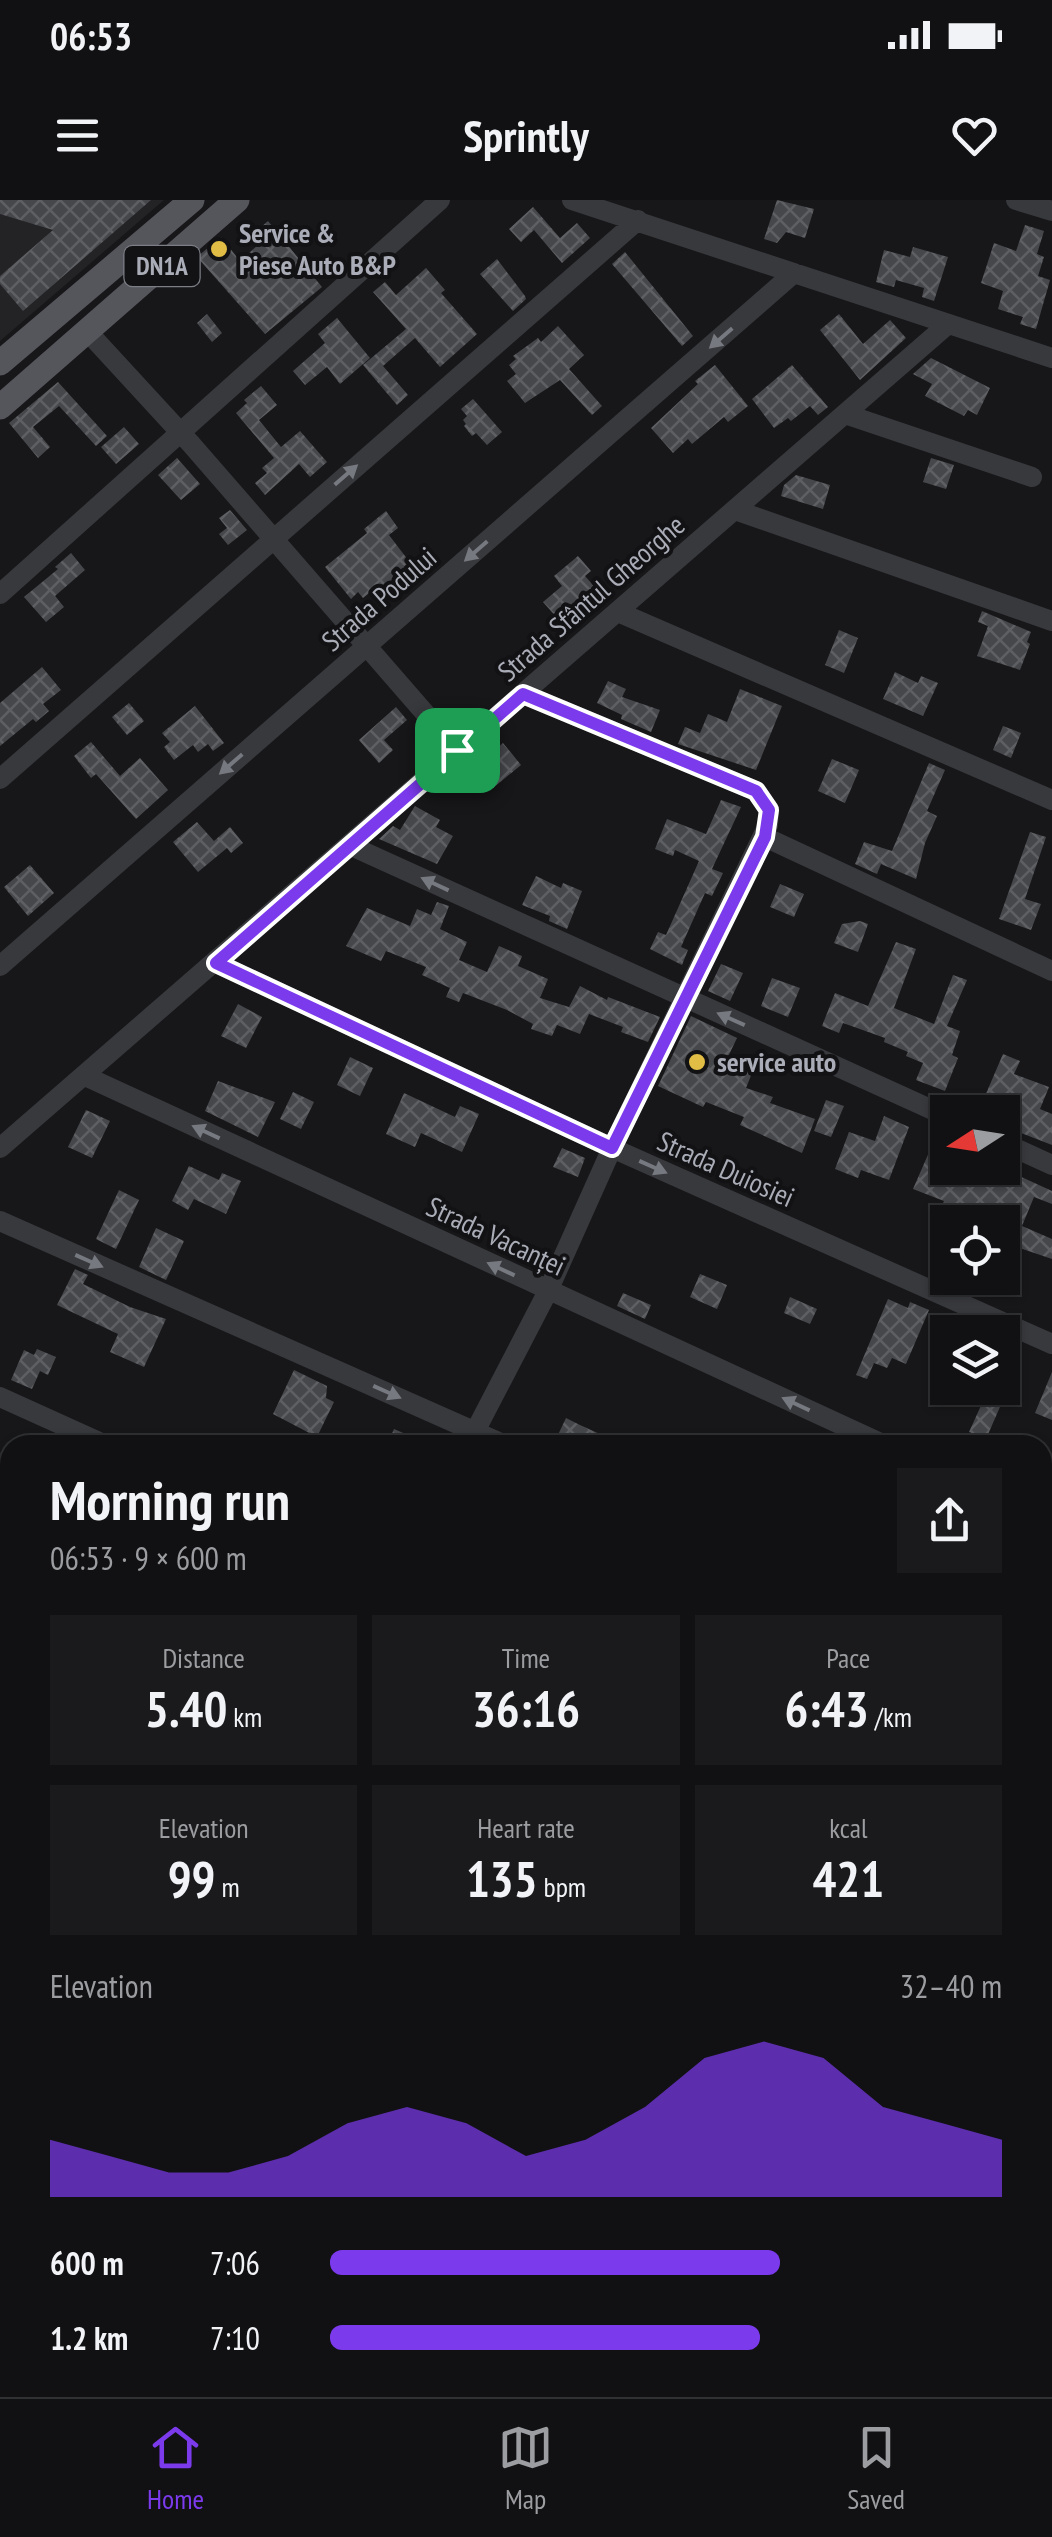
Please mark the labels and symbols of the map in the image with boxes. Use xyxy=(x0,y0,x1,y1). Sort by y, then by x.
place label: Service & Piese Auto B&P xyxy=(239,214,396,283)
marker: Service & Piese Auto B&P xyxy=(208,238,230,260)
road number: DN1A xyxy=(124,246,200,286)
one-way arrow xyxy=(709,326,734,348)
one-way arrow xyxy=(333,464,358,486)
street label: Strada Sfântul Gheorghe xyxy=(489,506,692,689)
street label: Strada Podului xyxy=(313,538,444,659)
one-way arrow xyxy=(464,539,489,561)
pin xyxy=(415,708,500,793)
one-way arrow xyxy=(219,753,244,775)
one-way arrow xyxy=(421,876,450,892)
one-way arrow xyxy=(716,1011,746,1027)
place label: service auto xyxy=(717,1043,836,1080)
marker: service auto xyxy=(686,1051,708,1073)
north arrow xyxy=(930,1095,1020,1185)
street label: Strada Duiosiei xyxy=(652,1122,800,1215)
one-way arrow xyxy=(191,1124,220,1141)
one-way arrow xyxy=(639,1158,668,1175)
street label: Strada Vacanței xyxy=(421,1187,571,1284)
one-way arrow xyxy=(74,1253,104,1269)
one-way arrow xyxy=(486,1260,515,1277)
one-way arrow xyxy=(372,1384,402,1400)
one-way arrow xyxy=(781,1396,810,1413)

